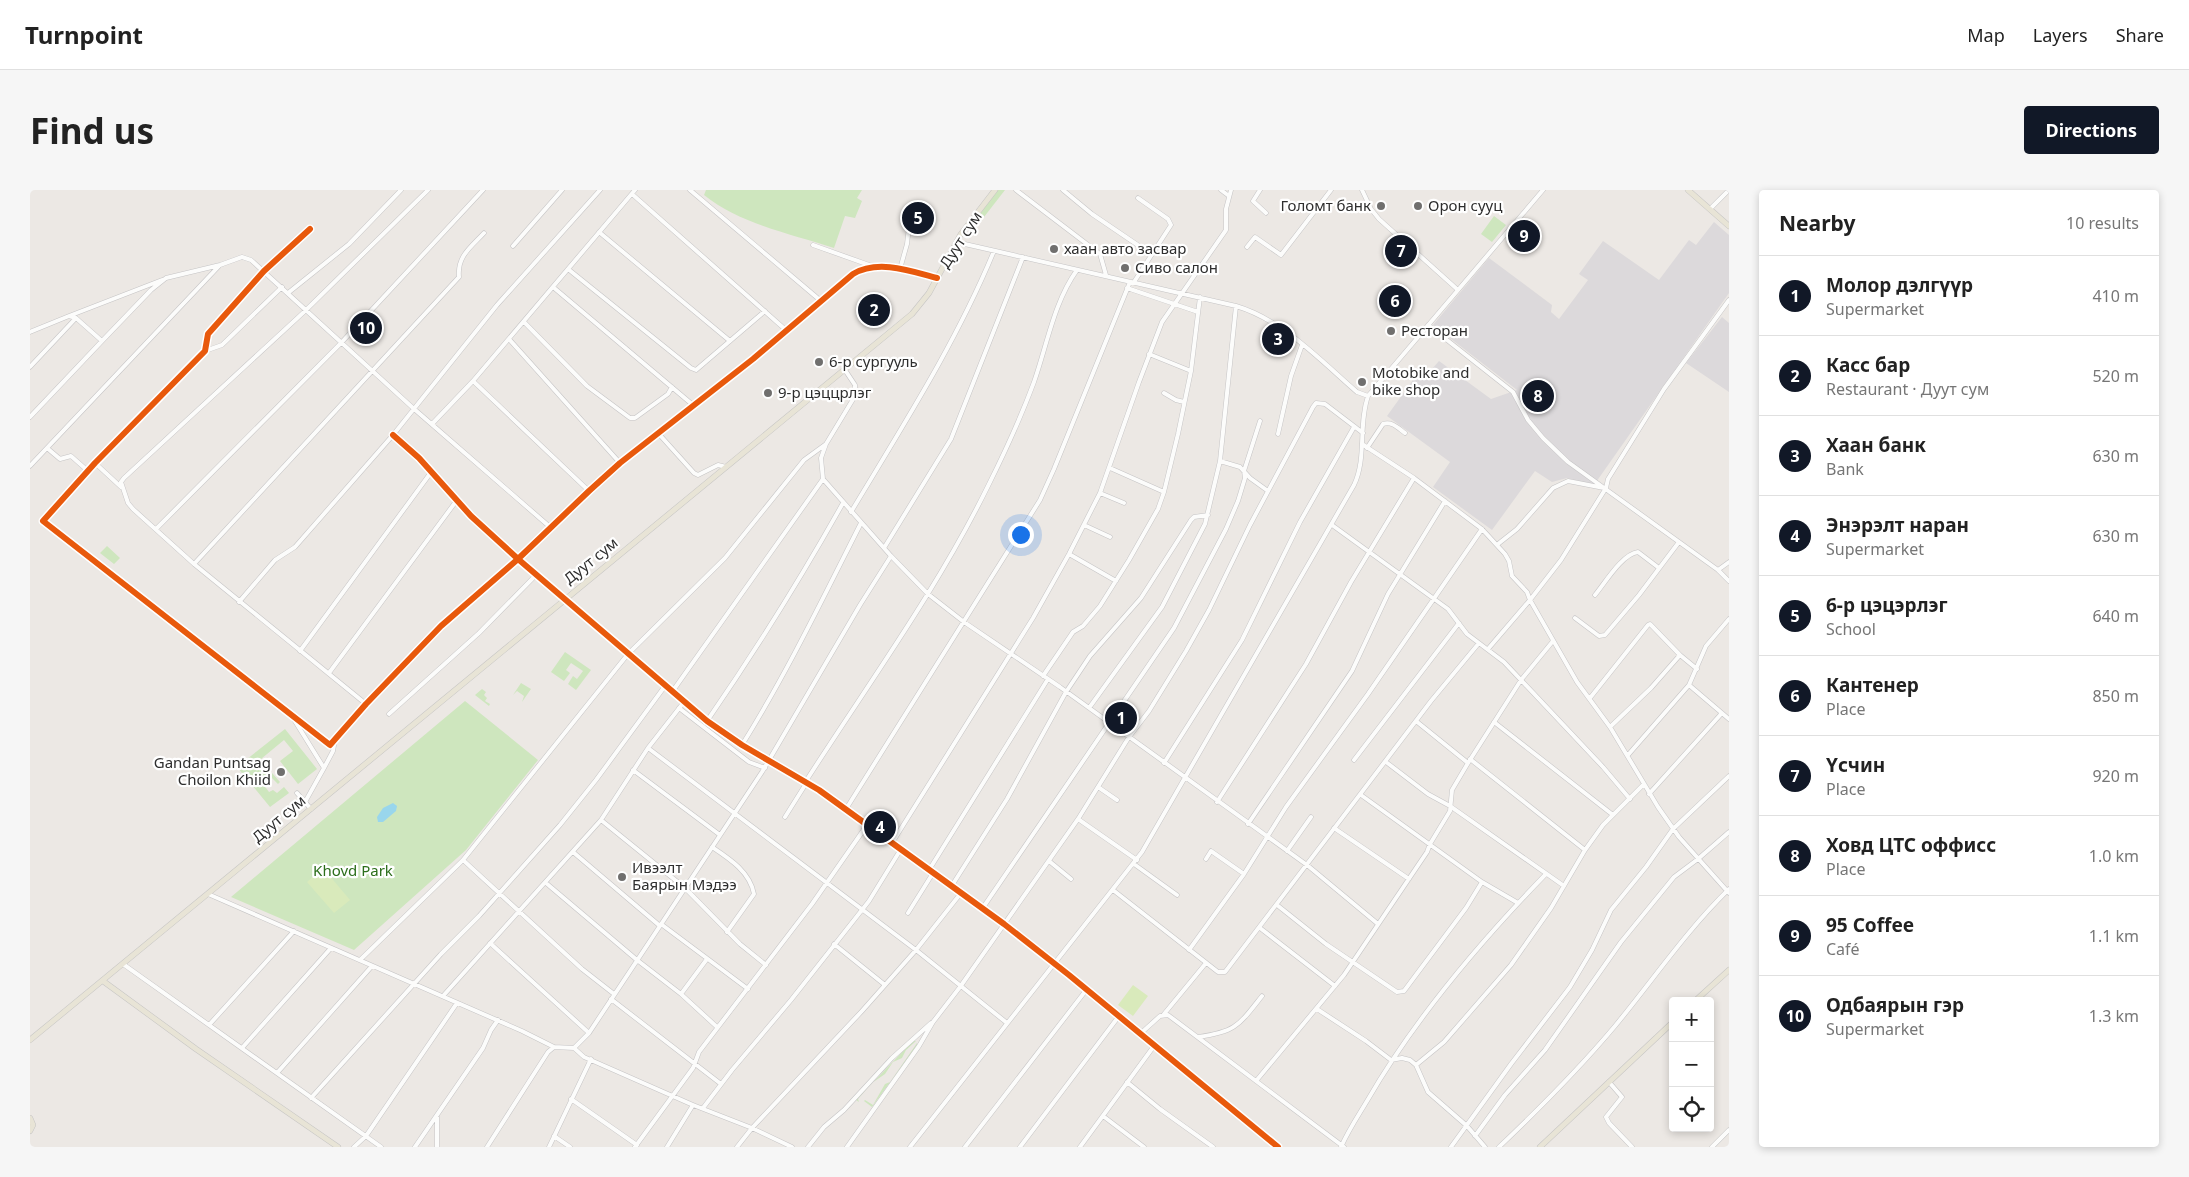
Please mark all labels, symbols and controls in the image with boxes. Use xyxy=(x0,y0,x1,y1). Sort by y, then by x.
text: Turnpoint xyxy=(25,18,143,51)
text: Map xyxy=(1967,23,2005,47)
text: Layers xyxy=(2033,23,2088,47)
text: Share xyxy=(2116,23,2164,47)
button: Directions xyxy=(2024,106,2159,154)
text: Find us xyxy=(30,107,154,154)
place label: Голомт банк xyxy=(1280,195,1371,215)
place label: Орон сууц xyxy=(1428,195,1503,215)
pin: 5 xyxy=(902,199,934,237)
marker: Голомт банк xyxy=(1375,200,1387,212)
marker: Орон сууц xyxy=(1412,200,1424,212)
street label: Дуут сум xyxy=(934,207,986,272)
text: Nearby xyxy=(1779,209,1855,237)
text: 10 results xyxy=(2066,212,2139,234)
pin: 9 xyxy=(1508,217,1540,255)
pin: 7 xyxy=(1385,232,1417,270)
place label: хаан авто засвар xyxy=(1064,238,1186,258)
marker: хаан авто засвар xyxy=(1048,243,1060,255)
place label: Сиво салон xyxy=(1135,257,1218,277)
marker: Сиво салон xyxy=(1119,262,1131,274)
text: Молор дэлгүүр xyxy=(1826,272,1973,298)
pin: 6 xyxy=(1379,282,1411,320)
text: 1 xyxy=(1790,285,1800,307)
text: 410 m xyxy=(2092,285,2139,307)
pin: 2 xyxy=(858,291,890,329)
text: Supermarket xyxy=(1826,298,1924,320)
pin: 10 xyxy=(350,309,382,347)
pin: 3 xyxy=(1262,320,1294,358)
place label: Ресторан xyxy=(1401,320,1468,340)
marker: Ресторан xyxy=(1385,325,1397,337)
place label: 6-р сургууль xyxy=(829,351,918,371)
text: Касс бар xyxy=(1826,352,1910,378)
marker: 6-р сургууль xyxy=(813,356,825,368)
place label: Motobike and bike shop xyxy=(1372,362,1470,399)
text: 2 xyxy=(1790,365,1800,387)
text: 520 m xyxy=(2092,365,2139,387)
marker: Motobike and bike shop xyxy=(1356,376,1368,388)
pin: 8 xyxy=(1522,377,1554,415)
text: Restaurant · Дуут сум xyxy=(1826,378,1989,400)
place label: 9-р цэццрлэг xyxy=(778,382,872,402)
marker: 9-р цэццрлэг xyxy=(762,387,774,399)
text: Хаан банк xyxy=(1826,432,1926,458)
text: 3 xyxy=(1790,445,1800,467)
text: 630 m xyxy=(2092,445,2139,467)
text: Bank xyxy=(1826,458,1864,480)
text: Энэрэлт наран xyxy=(1826,512,1969,538)
your location xyxy=(1008,522,1034,548)
text: 4 xyxy=(1790,525,1800,547)
text: 630 m xyxy=(2092,525,2139,547)
street label: Дуут сум xyxy=(559,532,622,588)
text: Supermarket xyxy=(1826,538,1924,560)
text: 6-р цэцэрлэг xyxy=(1826,592,1947,618)
text: 5 xyxy=(1790,605,1800,627)
text: 640 m xyxy=(2092,605,2139,627)
text: School xyxy=(1826,618,1876,640)
text: Кантенер xyxy=(1826,672,1919,698)
text: 6 xyxy=(1790,685,1800,707)
text: 850 m xyxy=(2092,685,2139,707)
text: Place xyxy=(1826,698,1866,720)
pin: 1 xyxy=(1105,699,1137,737)
place label: Gandan Puntsag Choilon Khiid xyxy=(154,752,271,789)
text: Үсчин xyxy=(1826,752,1885,778)
text: 7 xyxy=(1790,765,1800,787)
text: 920 m xyxy=(2092,765,2139,787)
marker: Gandan Puntsag Choilon Khiid xyxy=(275,766,287,778)
text: Place xyxy=(1826,778,1866,800)
street label: Дуут сум xyxy=(247,790,309,846)
pin: 4 xyxy=(864,808,896,846)
text: Ховд ЦТС оффисс xyxy=(1826,832,1996,858)
text: 8 xyxy=(1790,845,1800,867)
text: 1.0 km xyxy=(2089,845,2139,867)
place label: Ивээлт Баярын Мэдээ xyxy=(632,857,737,894)
text: Place xyxy=(1826,858,1866,880)
park label: Khovd Park xyxy=(313,860,393,880)
marker: Ивээлт Баярын Мэдээ xyxy=(616,871,628,883)
text: 95 Coffee xyxy=(1826,912,1914,938)
text: 9 xyxy=(1790,925,1800,947)
text: 1.1 km xyxy=(2089,925,2139,947)
text: Café xyxy=(1826,938,1860,960)
text: Одбаярын гэр xyxy=(1826,992,1964,1018)
map controls xyxy=(1669,997,1714,1132)
button: + xyxy=(1669,997,1714,1042)
text: 10 xyxy=(1786,1005,1804,1027)
text: 1.3 km xyxy=(2089,1005,2139,1027)
text: Supermarket xyxy=(1826,1018,1924,1040)
button: − xyxy=(1669,1042,1714,1087)
button: locate xyxy=(1669,1087,1714,1132)

